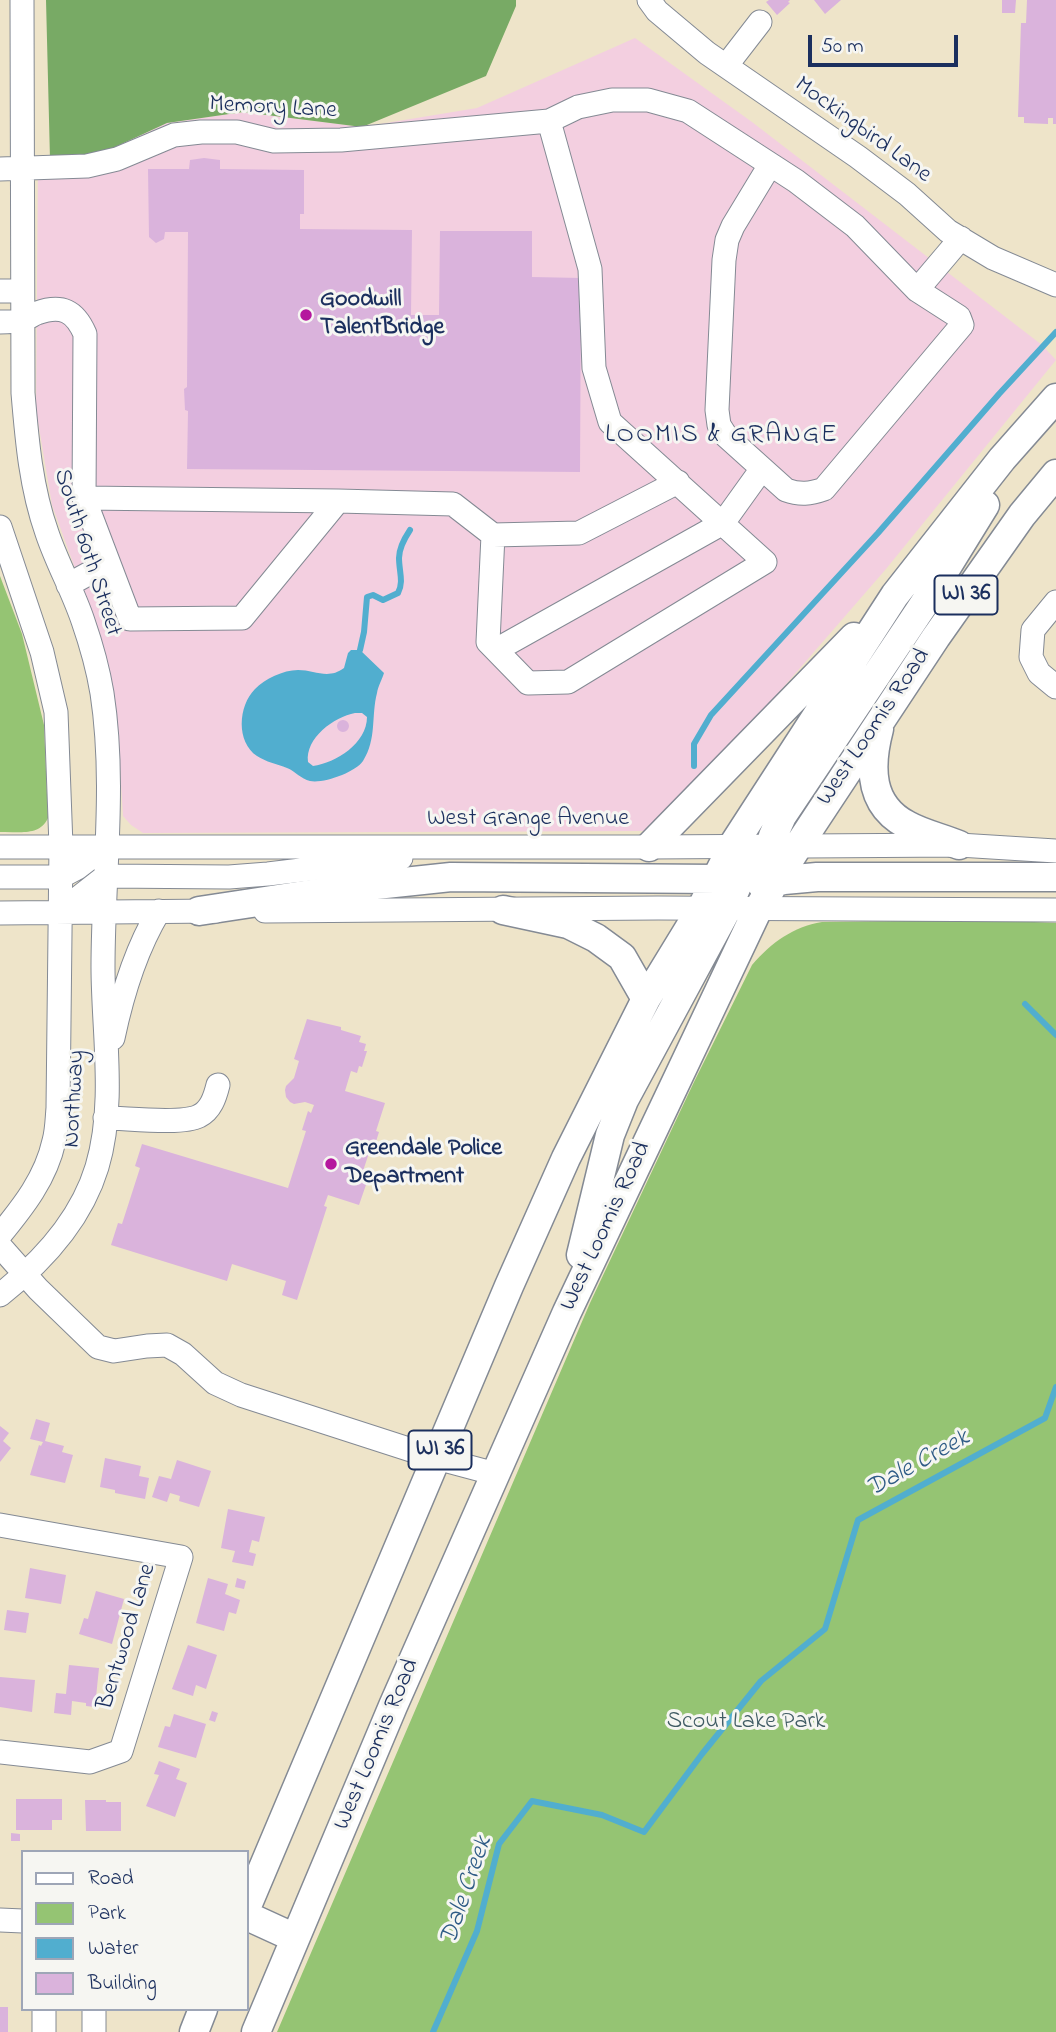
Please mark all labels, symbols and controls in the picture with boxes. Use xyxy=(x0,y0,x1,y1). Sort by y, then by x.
scale bar xyxy=(811,21,962,65)
text: 50 m xyxy=(821,32,864,62)
street label: Mockingbird Lane xyxy=(788,72,936,190)
street label: Memory Lane xyxy=(209,91,337,127)
place label: Goodwill TalentBridge xyxy=(320,287,444,343)
marker: Goodwill TalentBridge xyxy=(298,307,314,323)
district label: LOOMIS & GRANGE xyxy=(607,421,837,453)
street label: South 60th Street xyxy=(45,466,127,640)
road number: WI 36 xyxy=(934,576,998,614)
street label: West Loomis Road xyxy=(812,644,938,812)
street label: West Grange Avenue xyxy=(427,806,629,834)
street label: Northway xyxy=(59,1049,93,1149)
place label: Greendale Police Department xyxy=(345,1136,502,1192)
street label: West Loomis Road xyxy=(555,1138,659,1316)
marker: Greendale Police Department xyxy=(323,1156,339,1172)
water label: Dale Creek xyxy=(862,1424,976,1506)
road number: WI 36 xyxy=(408,1430,472,1470)
street label: Bentwood Lane xyxy=(92,1561,164,1713)
street label: West Loomis Road xyxy=(329,1655,427,1835)
park label: Scout Lake Park xyxy=(667,1709,825,1737)
water label: Dale Creek xyxy=(435,1833,501,1949)
legend xyxy=(21,1850,248,2011)
text: Road xyxy=(88,1864,134,1894)
text: Park xyxy=(88,1899,126,1929)
text: Water xyxy=(88,1934,139,1964)
text: Building xyxy=(88,1969,157,1999)

